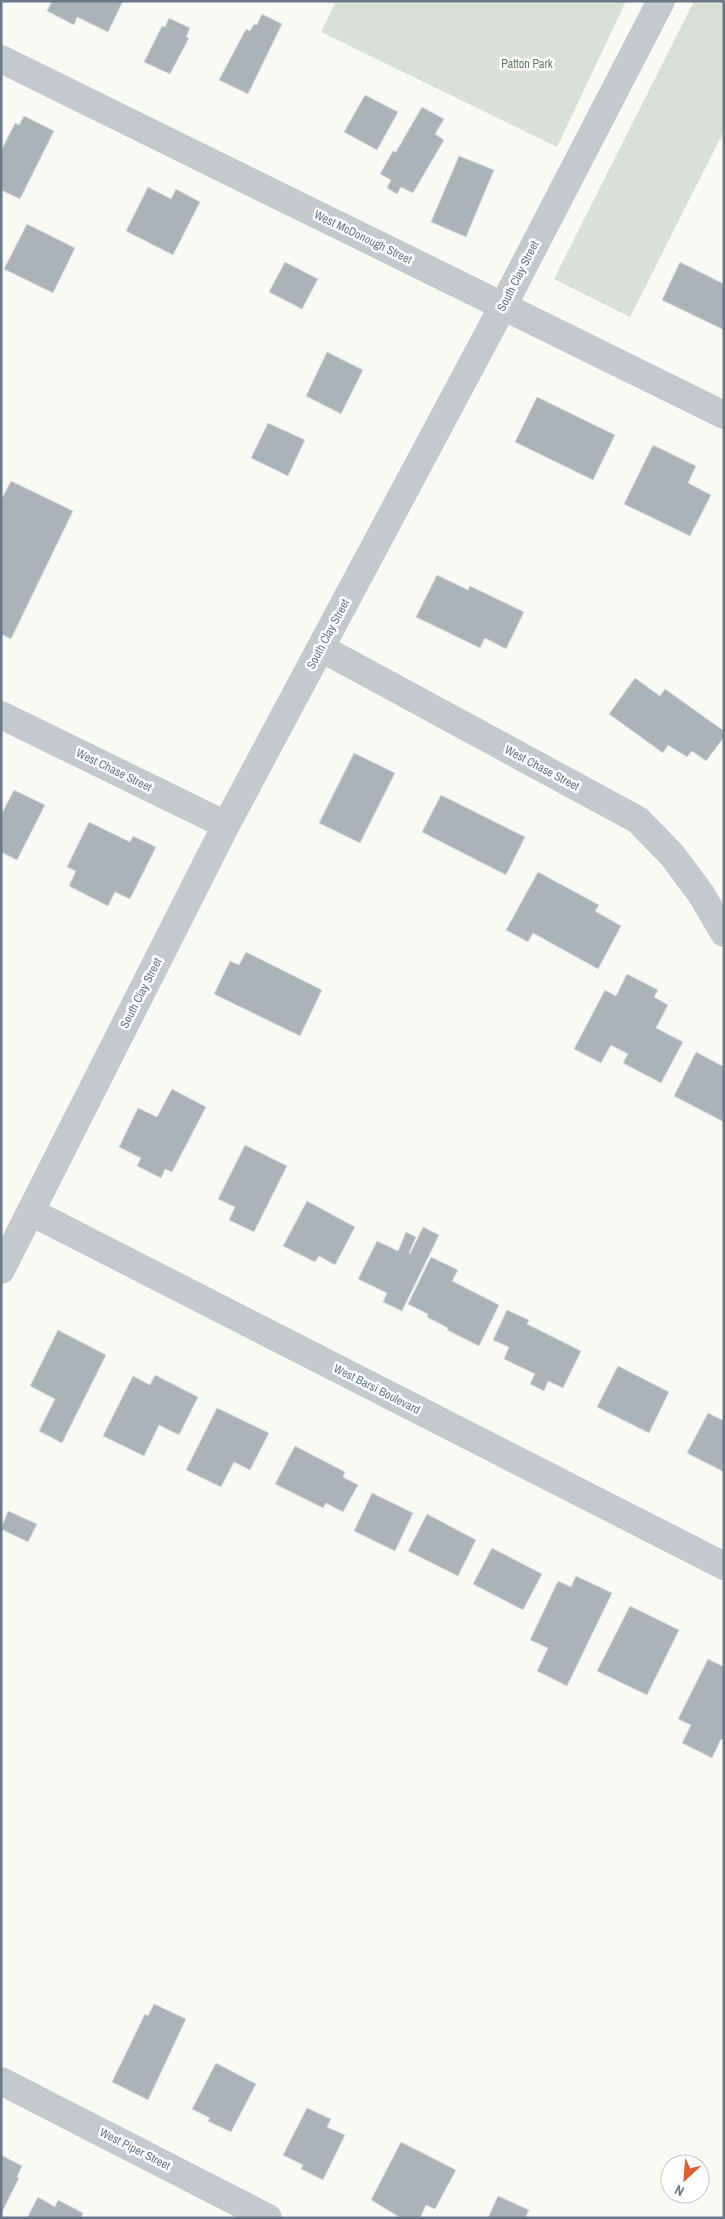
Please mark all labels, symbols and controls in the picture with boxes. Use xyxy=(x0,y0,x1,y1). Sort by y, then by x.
park label: Patton Park xyxy=(501,56,553,72)
street label: West McDonough Street xyxy=(311,206,415,268)
street label: South Clay Street xyxy=(493,238,543,314)
street label: South Clay Street xyxy=(303,596,353,672)
street label: West Chase Street xyxy=(502,742,582,795)
street label: West Chase Street xyxy=(73,745,155,795)
street label: South Clay Street xyxy=(116,955,166,1031)
street label: West Barsi Boulevard xyxy=(331,1360,423,1418)
street label: West Piper Street xyxy=(97,2124,173,2174)
north arrow xyxy=(660,2154,710,2204)
text: N xyxy=(672,2181,687,2201)

